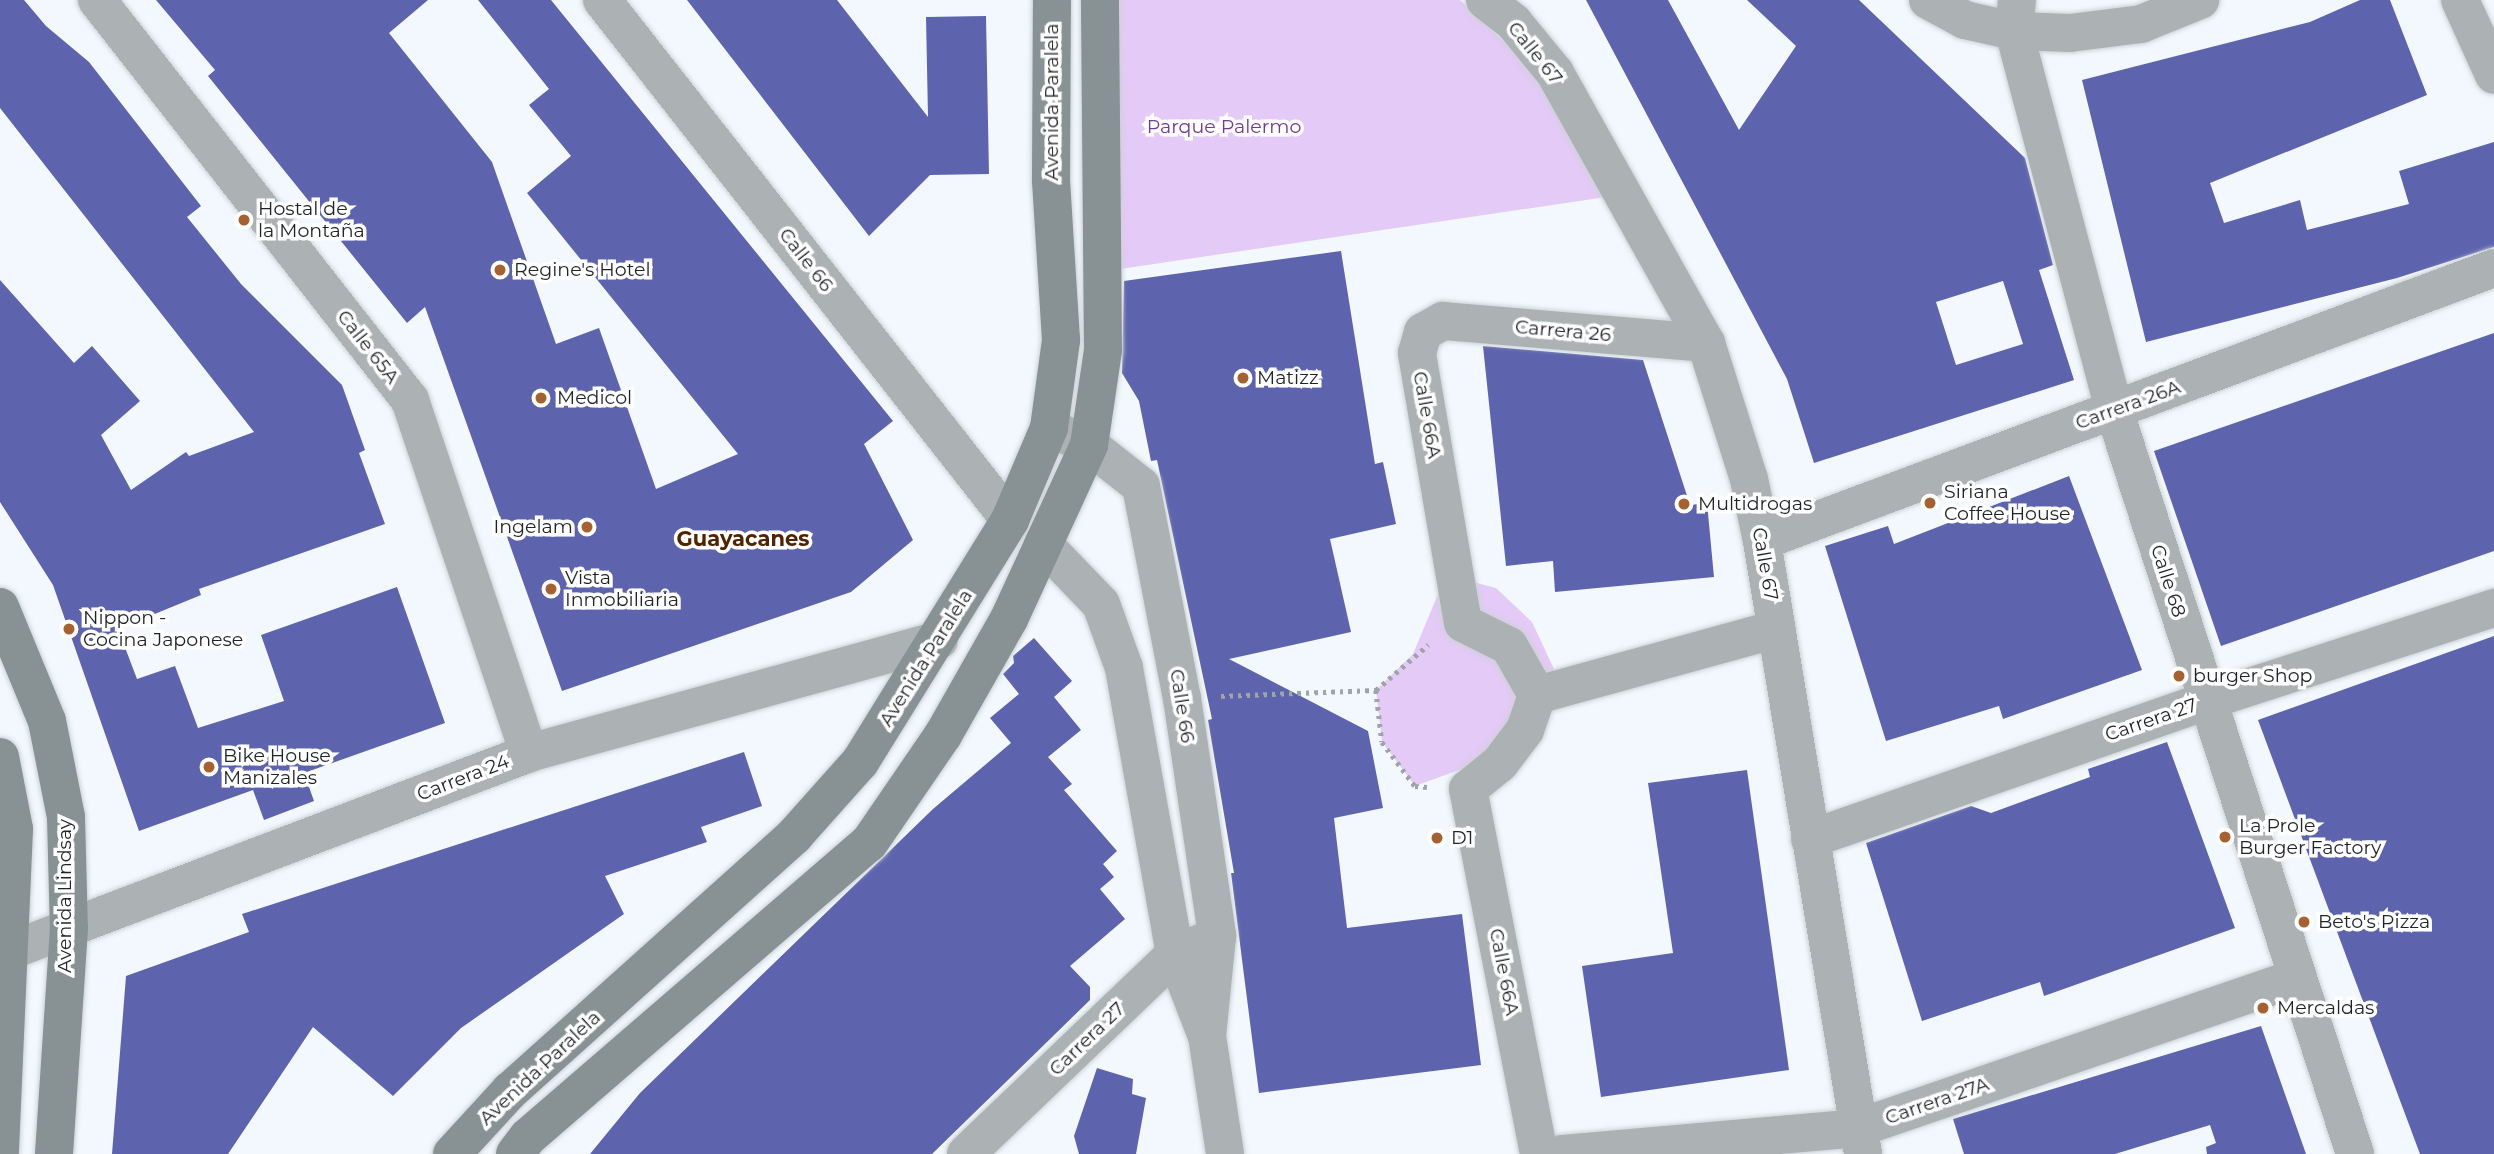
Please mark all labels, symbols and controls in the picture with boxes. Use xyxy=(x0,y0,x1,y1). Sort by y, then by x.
street label: Calle 67 xyxy=(1503,17,1567,89)
street label: Avenida Paralela xyxy=(1041,23,1063,181)
park label: Parque Palermo xyxy=(1147,116,1301,138)
place label: Hostal de la Montaña xyxy=(258,198,365,242)
marker: Hostal de la Montaña xyxy=(236,212,252,228)
street label: Calle 66 xyxy=(774,224,838,296)
place label: Regine's Hotel xyxy=(514,259,651,281)
marker: Regine's Hotel xyxy=(492,262,508,278)
street label: Calle 65A xyxy=(332,306,404,388)
street label: Carrera 26 xyxy=(1514,315,1612,347)
place label: Matizz xyxy=(1257,367,1319,389)
marker: Matizz xyxy=(1235,370,1251,386)
street label: Calle 66A xyxy=(1408,370,1446,460)
street label: Carrera 26A xyxy=(2072,375,2184,435)
place label: Medicol xyxy=(557,387,632,409)
marker: Medicol xyxy=(531,388,551,408)
place label: Siriana Coffee House xyxy=(1944,481,2071,525)
place label: Multidrogas xyxy=(1698,493,1812,515)
marker: Siriana Coffee House xyxy=(1922,495,1938,511)
marker: Multidrogas xyxy=(1676,496,1692,512)
place label: Ingelam xyxy=(493,516,573,538)
marker: Ingelam xyxy=(579,519,595,535)
district label: Guayacanes xyxy=(677,526,809,552)
street label: Calle 67 xyxy=(1747,526,1783,602)
street label: Calle 68 xyxy=(2146,542,2190,620)
place label: Vista Inmobiliaria xyxy=(565,567,679,611)
marker: Vista Inmobiliaria xyxy=(543,581,559,597)
street label: Avenida Paralela xyxy=(875,585,977,731)
place label: Nippon - Cocina Japonese xyxy=(83,607,243,651)
marker: Nippon - Cocina Japonese xyxy=(61,621,77,637)
place label: burger Shop xyxy=(2193,665,2312,687)
street label: Calle 66 xyxy=(1165,667,1199,745)
marker: burger Shop xyxy=(2171,668,2187,684)
street label: Carrera 27 xyxy=(2102,694,2200,746)
place label: Bike House Manizales xyxy=(223,745,331,789)
street label: Carrera 24 xyxy=(414,750,512,806)
marker: Bike House Manizales xyxy=(201,759,217,775)
place label: La Prole Burger Factory xyxy=(2239,815,2381,859)
street label: Avenida Lindsay xyxy=(54,819,76,973)
place label: D1 xyxy=(1451,827,1473,849)
marker: La Prole Burger Factory xyxy=(2217,829,2233,845)
marker: D1 xyxy=(1429,830,1445,846)
place label: Beto's Pizza xyxy=(2318,911,2430,933)
marker: Beto's Pizza xyxy=(2296,914,2312,930)
street label: Calle 66A xyxy=(1484,927,1524,1017)
place label: Mercaldas xyxy=(2277,997,2374,1019)
street label: Carrera 27 xyxy=(1045,998,1129,1080)
marker: Mercaldas xyxy=(2255,1000,2271,1016)
street label: Avenida Paralela xyxy=(475,1006,605,1130)
street label: Carrera 27A xyxy=(1882,1073,1992,1129)

